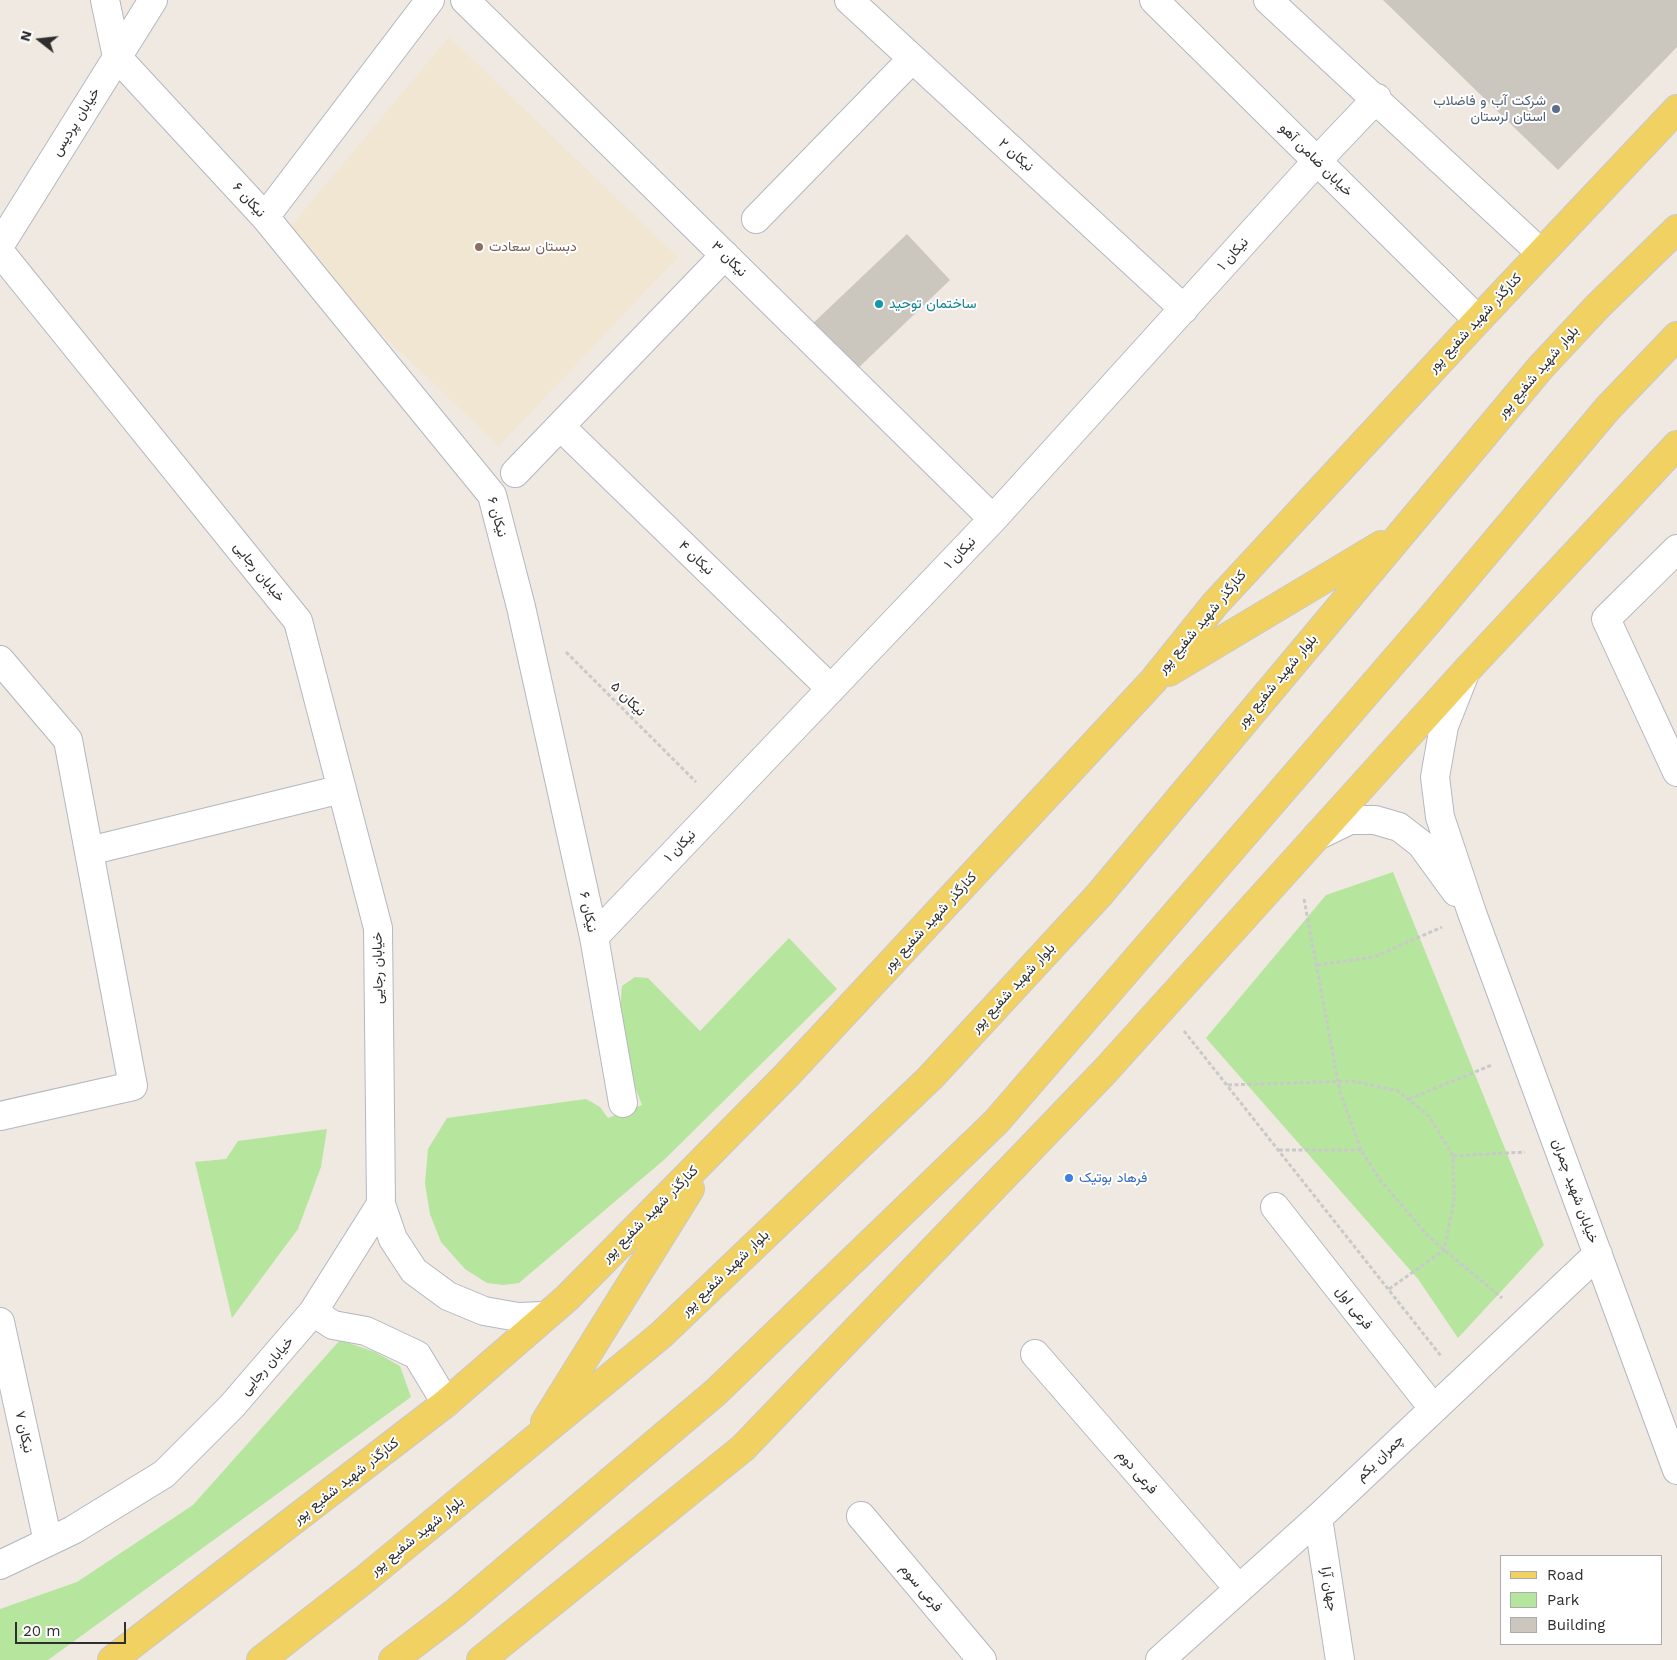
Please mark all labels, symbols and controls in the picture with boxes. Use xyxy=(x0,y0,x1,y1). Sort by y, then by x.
north arrow xyxy=(15,15,65,65)
text: N xyxy=(16,29,35,43)
street label: خیابان پردیس xyxy=(48,85,104,159)
place label: شرکت آب و فاضلاب استان لرستان xyxy=(1433,93,1546,125)
marker: شرکت آب و فاضلاب استان لرستان xyxy=(1550,103,1562,115)
street label: خیابان ضامن آهو xyxy=(1276,120,1356,200)
street label: نیکان ۲ xyxy=(995,135,1037,175)
street label: نیکان ۶ xyxy=(229,179,269,221)
street label: نیکان ۱ xyxy=(1214,234,1252,274)
street label: نیکان ۳ xyxy=(708,238,750,280)
place label: دبستان سعادت xyxy=(489,239,577,255)
marker: دبستان سعادت xyxy=(473,241,485,253)
street label: کنارگذر شهید شفیع پور xyxy=(1425,270,1525,376)
place label: ساختمان توحید xyxy=(889,296,976,312)
marker: ساختمان توحید xyxy=(873,298,885,310)
street label: بلوار شهید شفیع پور xyxy=(1494,323,1582,421)
street label: نیکان ۶ xyxy=(483,495,511,539)
street label: نیکان ۱ xyxy=(941,533,979,573)
street label: نیکان ۴ xyxy=(675,537,717,579)
street label: خیابان رجایی xyxy=(230,539,288,605)
street label: کنارگذر شهید شفیع پور xyxy=(1154,567,1250,677)
street label: بلوار شهید شفیع پور xyxy=(1233,631,1321,731)
street label: نیکان ۵ xyxy=(607,678,649,720)
street label: نیکان ۱ xyxy=(661,826,699,866)
street label: کنارگذر شهید شفیع پور xyxy=(880,869,980,975)
street label: نیکان ۶ xyxy=(576,890,600,934)
street label: خیابان رجایی xyxy=(369,932,387,1004)
street label: بلوار شهید شفیع پور xyxy=(967,940,1059,1036)
street label: خیابان شهید چمران xyxy=(1548,1136,1602,1246)
street label: کنارگذر شهید شفیع پور xyxy=(598,1162,702,1266)
place label: فرهاد بوتیک xyxy=(1079,1170,1147,1186)
marker: فرهاد بوتیک xyxy=(1063,1172,1075,1184)
street label: بلوار شهید شفیع پور xyxy=(677,1227,773,1319)
street label: فرعی اول xyxy=(1332,1283,1376,1333)
street label: خیابان رجایی xyxy=(237,1333,297,1399)
street label: نیکان ۷ xyxy=(11,1410,37,1454)
street label: چمران یکم xyxy=(1353,1431,1407,1485)
street label: کنارگذر شهید شفیع پور xyxy=(290,1434,402,1528)
street label: فرعی دوم xyxy=(1113,1446,1161,1498)
street label: بلوار شهید شفیع پور xyxy=(367,1493,467,1579)
legend xyxy=(1500,1555,1662,1645)
street label: فرعی سوم xyxy=(896,1561,946,1615)
street label: جهان آرا xyxy=(1317,1566,1341,1612)
text: Road xyxy=(1547,1566,1584,1584)
text: Park xyxy=(1547,1591,1579,1609)
scale bar xyxy=(18,1612,129,1644)
text: Building xyxy=(1547,1616,1605,1634)
text: 20 m xyxy=(23,1622,61,1640)

